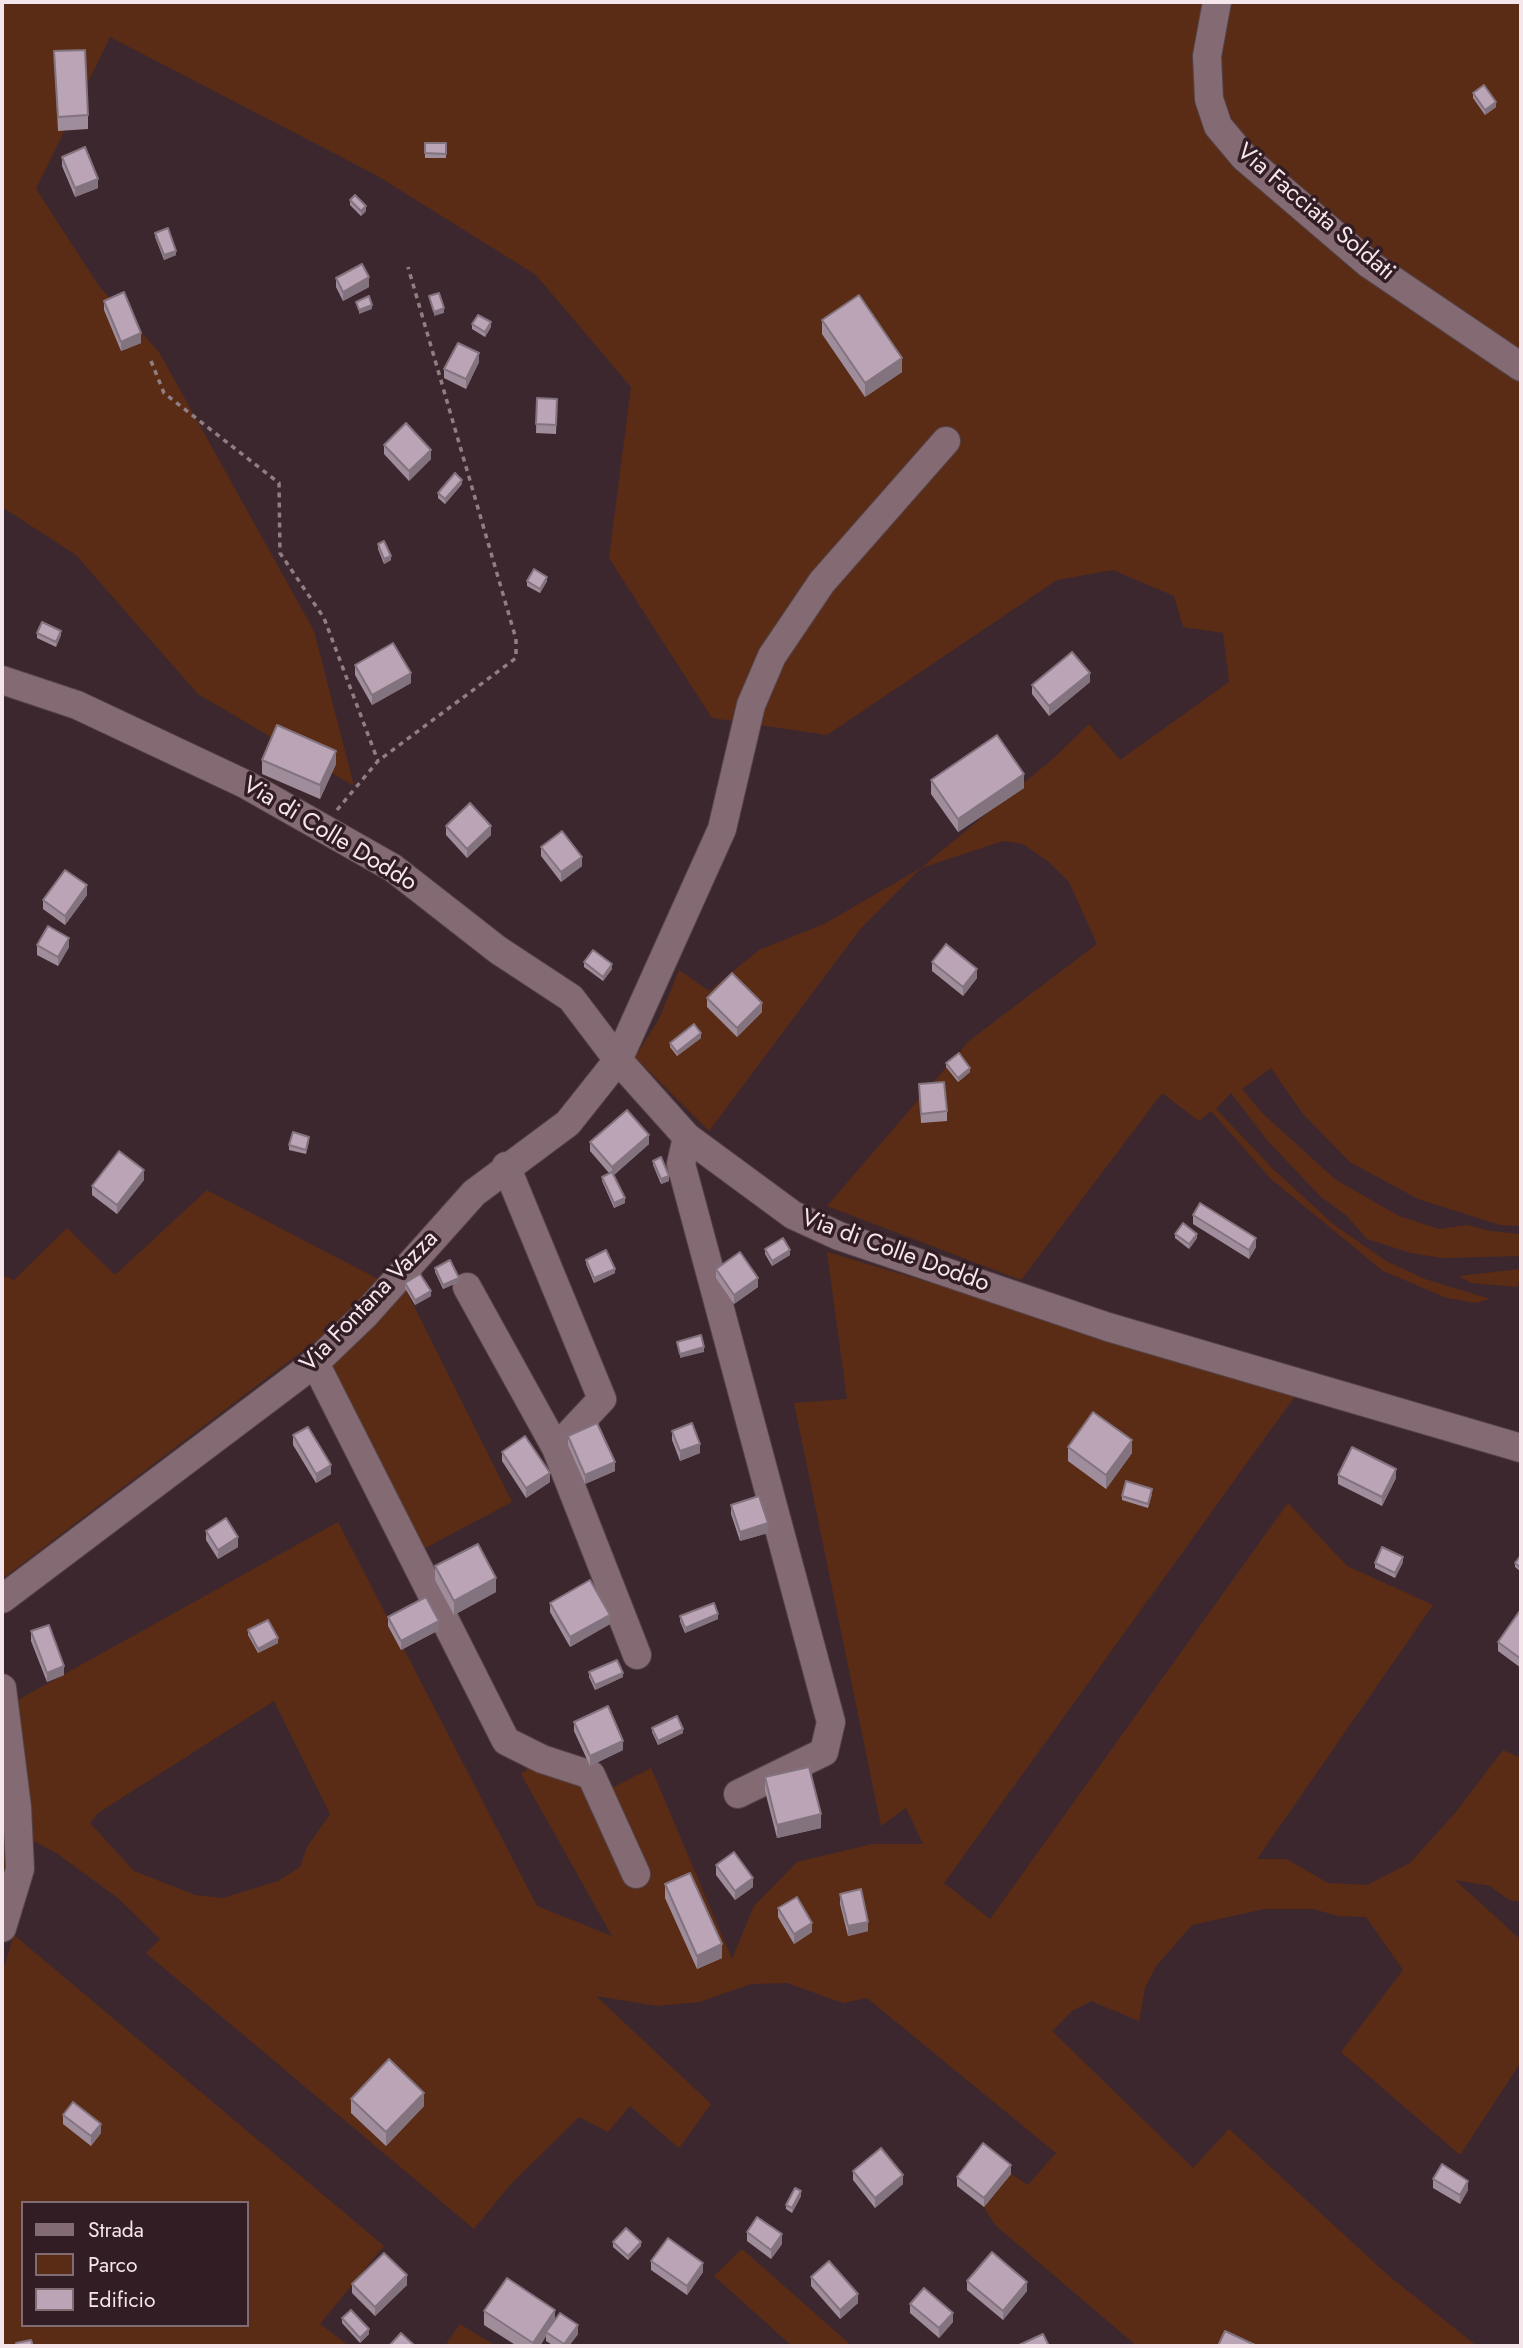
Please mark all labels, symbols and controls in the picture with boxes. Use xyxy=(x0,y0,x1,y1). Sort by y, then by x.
street label: Via Facciata Soldati xyxy=(1230,138,1400,288)
street label: Via di Colle Doddo xyxy=(237,772,421,898)
street label: Via di Colle Doddo xyxy=(797,1205,993,1299)
street label: Via Fontana Vazza xyxy=(295,1225,445,1379)
legend xyxy=(21,2201,248,2327)
text: Strada xyxy=(88,2215,144,2245)
text: Parco xyxy=(88,2250,137,2280)
text: Edificio xyxy=(88,2285,155,2315)

